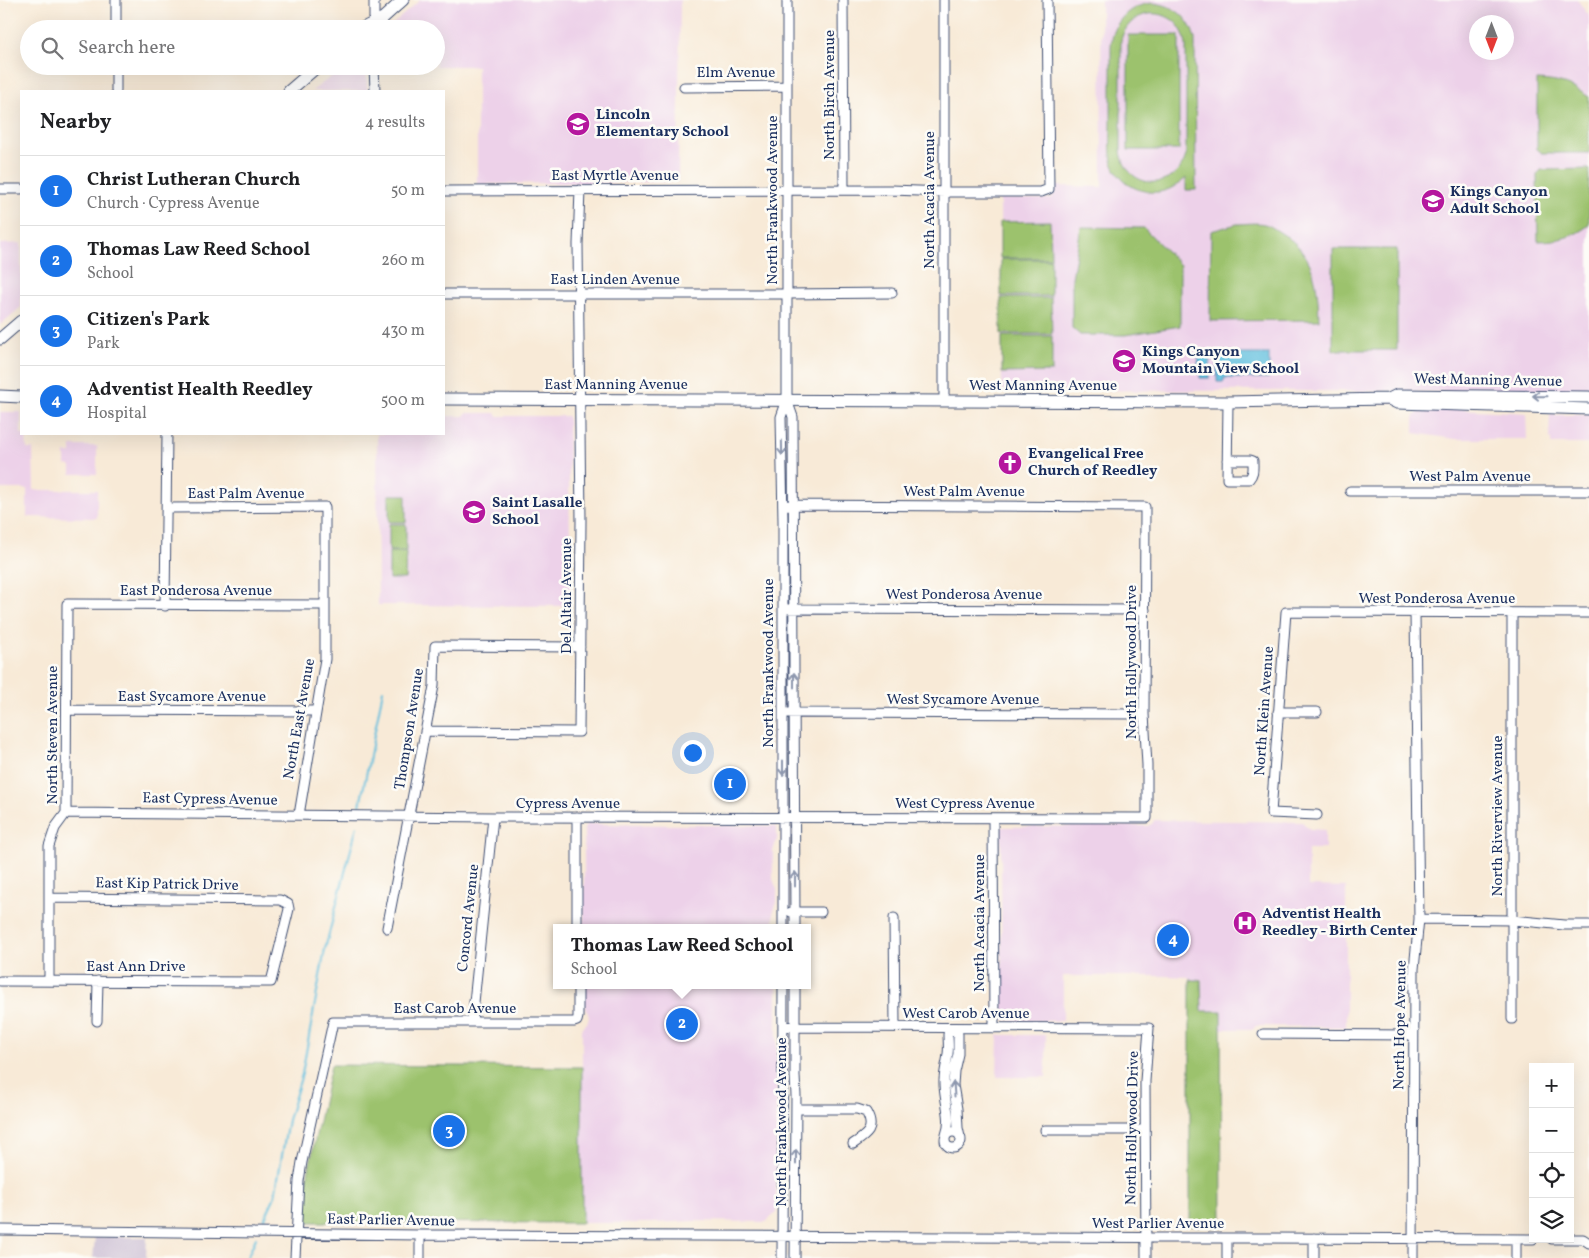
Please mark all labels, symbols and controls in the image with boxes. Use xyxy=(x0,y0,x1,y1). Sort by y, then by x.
north arrow xyxy=(1469,15,1514,60)
search box xyxy=(20,20,445,75)
street label: North Birch Avenue xyxy=(820,30,841,160)
icon: search xyxy=(38,34,66,62)
text: Search here xyxy=(78,35,175,61)
street label: Elm Avenue xyxy=(697,63,775,84)
place label: Lincoln Elementary School xyxy=(596,105,729,143)
text: Nearby xyxy=(40,108,111,137)
school or university icon: Lincoln Elementary School xyxy=(565,111,591,137)
text: 4 results xyxy=(365,112,425,134)
street label: North Frankwood Avenue xyxy=(763,115,784,285)
street label: North Acacia Avenue xyxy=(920,131,941,269)
street label: East Myrtle Avenue xyxy=(551,166,679,187)
text: Christ Lutheran Church xyxy=(87,167,301,193)
text: 1 xyxy=(53,180,59,202)
text: 50 m xyxy=(391,180,425,202)
place label: Kings Canyon Adult School xyxy=(1450,182,1548,220)
school or university icon: Kings Canyon Adult School xyxy=(1420,188,1446,214)
text: Church · Cypress Avenue xyxy=(87,193,260,215)
text: Thomas Law Reed School xyxy=(87,237,310,263)
text: 2 xyxy=(52,250,60,272)
text: 260 m xyxy=(381,250,425,272)
text: School xyxy=(87,263,134,285)
street label: East Linden Avenue xyxy=(550,270,680,291)
text: Citizen's Park xyxy=(87,307,210,333)
text: 3 xyxy=(52,320,60,342)
text: 430 m xyxy=(381,320,425,342)
text: Park xyxy=(87,333,120,355)
place label: Kings Canyon Mountain View School xyxy=(1142,342,1299,380)
school or university icon: Kings Canyon Mountain View School xyxy=(1111,348,1137,374)
street label: West Manning Avenue xyxy=(1414,369,1562,393)
street label: East Manning Avenue xyxy=(544,375,688,396)
street label: West Manning Avenue xyxy=(969,376,1117,397)
text: Adventist Health Reedley xyxy=(87,377,313,403)
text: 4 xyxy=(51,390,61,412)
text: 500 m xyxy=(381,390,425,412)
one-way arrow xyxy=(1533,391,1549,401)
text: Hospital xyxy=(87,403,147,425)
one-way arrow xyxy=(777,440,787,456)
place label: Evangelical Free Church of Reedley xyxy=(1028,444,1158,482)
church icon: Evangelical Free Church of Reedley xyxy=(997,450,1023,476)
street label: West Palm Avenue xyxy=(1409,467,1531,488)
street label: West Palm Avenue xyxy=(903,482,1025,503)
street label: East Palm Avenue xyxy=(187,484,305,505)
place label: Saint Lasalle School xyxy=(492,493,583,531)
school or university icon: Saint Lasalle School xyxy=(461,499,487,525)
street label: Del Altair Avenue xyxy=(557,538,578,654)
street label: North Frankwood Avenue xyxy=(759,578,780,748)
street label: East Ponderosa Avenue xyxy=(120,581,272,602)
street label: West Ponderosa Avenue xyxy=(886,585,1042,606)
street label: North Hollywood Drive xyxy=(1122,585,1143,739)
street label: West Ponderosa Avenue xyxy=(1359,589,1515,610)
street label: North Klein Avenue xyxy=(1250,645,1280,777)
street label: North East Avenue xyxy=(279,657,321,781)
street label: North Steven Avenue xyxy=(43,666,64,804)
street label: Thompson Avenue xyxy=(390,667,430,791)
one-way arrow xyxy=(789,673,799,689)
street label: East Sycamore Avenue xyxy=(118,687,266,708)
street label: West Sycamore Avenue xyxy=(887,690,1039,711)
street label: North Riverview Avenue xyxy=(1488,735,1509,897)
your location xyxy=(680,740,706,766)
one-way arrow xyxy=(778,760,788,776)
pin: 1 xyxy=(714,765,746,803)
street label: East Cypress Avenue xyxy=(142,788,278,812)
street label: Cypress Avenue xyxy=(516,794,620,815)
street label: West Cypress Avenue xyxy=(895,794,1035,815)
street label: North Acacia Avenue xyxy=(970,854,991,992)
street label: Concord Avenue xyxy=(453,863,485,973)
one-way arrow xyxy=(790,871,800,888)
street label: East Kip Patrick Drive xyxy=(95,873,239,897)
place label: Adventist Health Reedley - Birth Center xyxy=(1262,904,1417,942)
hospital icon: Adventist Health Reedley - Birth Center xyxy=(1232,910,1258,936)
pin: 4 xyxy=(1157,921,1189,959)
popup xyxy=(553,924,811,989)
text: Thomas Law Reed School xyxy=(570,933,794,959)
street label: East Ann Drive xyxy=(86,957,186,978)
text: School xyxy=(570,959,617,981)
street label: North Hope Avenue xyxy=(1389,960,1413,1090)
street label: East Carob Avenue xyxy=(394,999,516,1020)
street label: West Carob Avenue xyxy=(902,1004,1030,1025)
pin: 2 xyxy=(666,1005,698,1043)
street label: North Frankwood Avenue xyxy=(772,1037,793,1207)
street label: North Hollywood Drive xyxy=(1121,1051,1145,1205)
map controls xyxy=(1529,1063,1574,1243)
button: + xyxy=(1529,1063,1574,1108)
one-way arrow xyxy=(949,1081,959,1097)
button: − xyxy=(1529,1108,1574,1153)
pin: 3 xyxy=(433,1112,465,1150)
one-way arrow xyxy=(791,1149,801,1166)
button: locate xyxy=(1529,1153,1574,1198)
button: layers xyxy=(1529,1198,1574,1243)
street label: East Parlier Avenue xyxy=(327,1209,455,1233)
street label: West Parlier Avenue xyxy=(1092,1214,1224,1235)

